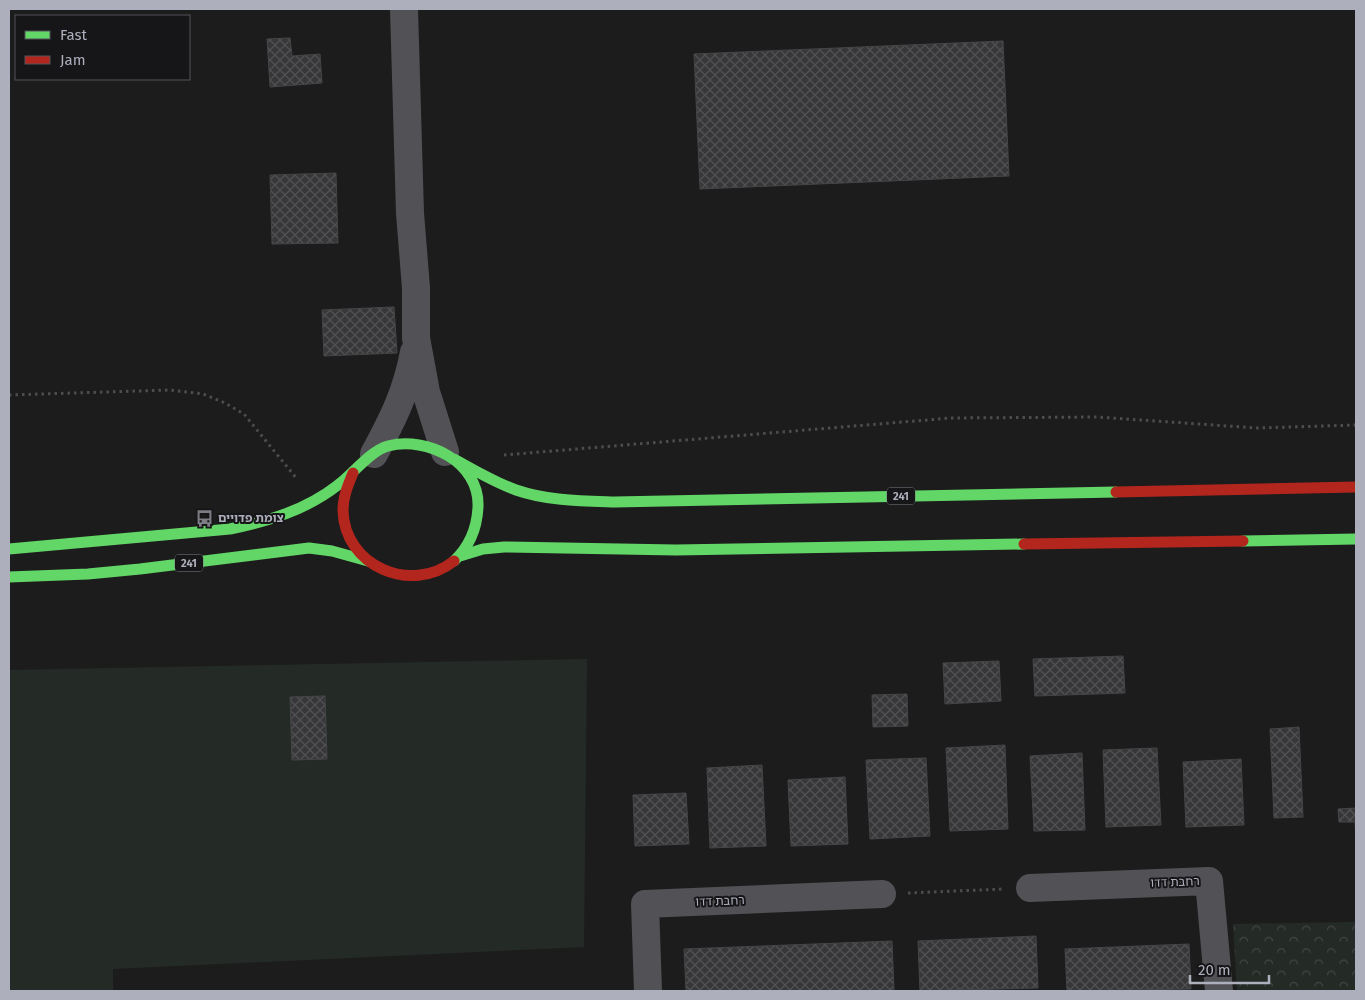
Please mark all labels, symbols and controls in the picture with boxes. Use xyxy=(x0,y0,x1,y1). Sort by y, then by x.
legend xyxy=(15,15,190,80)
text: Fast xyxy=(60,26,87,44)
text: Jam xyxy=(60,51,86,69)
road number: 241 xyxy=(887,488,915,504)
bus stop icon: צומת פדויים xyxy=(194,508,214,528)
place label: צומת פדויים xyxy=(218,511,284,525)
road number: 241 xyxy=(175,554,203,572)
street label: רחבת דדו xyxy=(1150,874,1200,890)
street label: רחבת דדו xyxy=(695,893,745,909)
scale bar xyxy=(1190,952,1269,984)
text: 20 m xyxy=(1198,961,1231,979)

